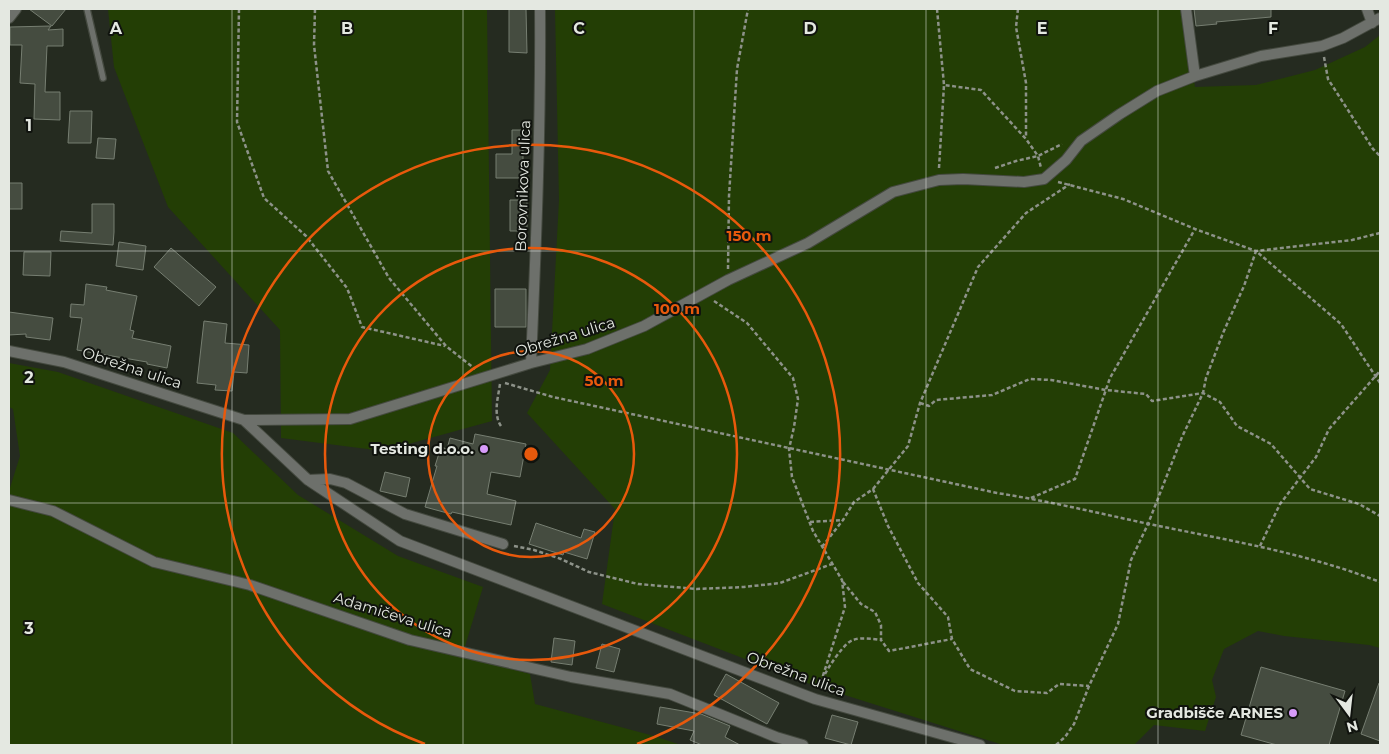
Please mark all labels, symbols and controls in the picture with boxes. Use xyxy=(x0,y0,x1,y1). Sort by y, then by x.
text: A xyxy=(109,19,123,38)
text: B xyxy=(341,19,353,38)
text: C xyxy=(573,19,585,38)
text: D xyxy=(803,19,817,38)
text: E xyxy=(1037,19,1047,38)
text: F xyxy=(1268,19,1278,38)
text: 1 xyxy=(26,116,32,135)
street label: Borovnikova ulica xyxy=(511,120,534,252)
text: 150 m xyxy=(727,226,771,245)
text: 100 m xyxy=(654,299,700,318)
street label: Obrežna ulica xyxy=(513,312,617,361)
street label: Obrežna ulica xyxy=(80,342,184,393)
text: 2 xyxy=(24,368,34,387)
text: 50 m xyxy=(584,371,624,390)
place label: Testing d.o.o. xyxy=(370,439,474,458)
marker: Testing d.o.o. xyxy=(478,443,490,455)
centre of rings xyxy=(522,445,540,463)
street label: Adamičeva ulica xyxy=(332,587,455,642)
text: 3 xyxy=(23,619,34,638)
street label: Obrežna ulica xyxy=(744,647,848,700)
north arrow xyxy=(1324,689,1374,739)
place label: Gradbišče ARNES xyxy=(1146,703,1283,722)
marker: Gradbišče ARNES xyxy=(1287,707,1299,719)
text: N xyxy=(1345,716,1360,737)

